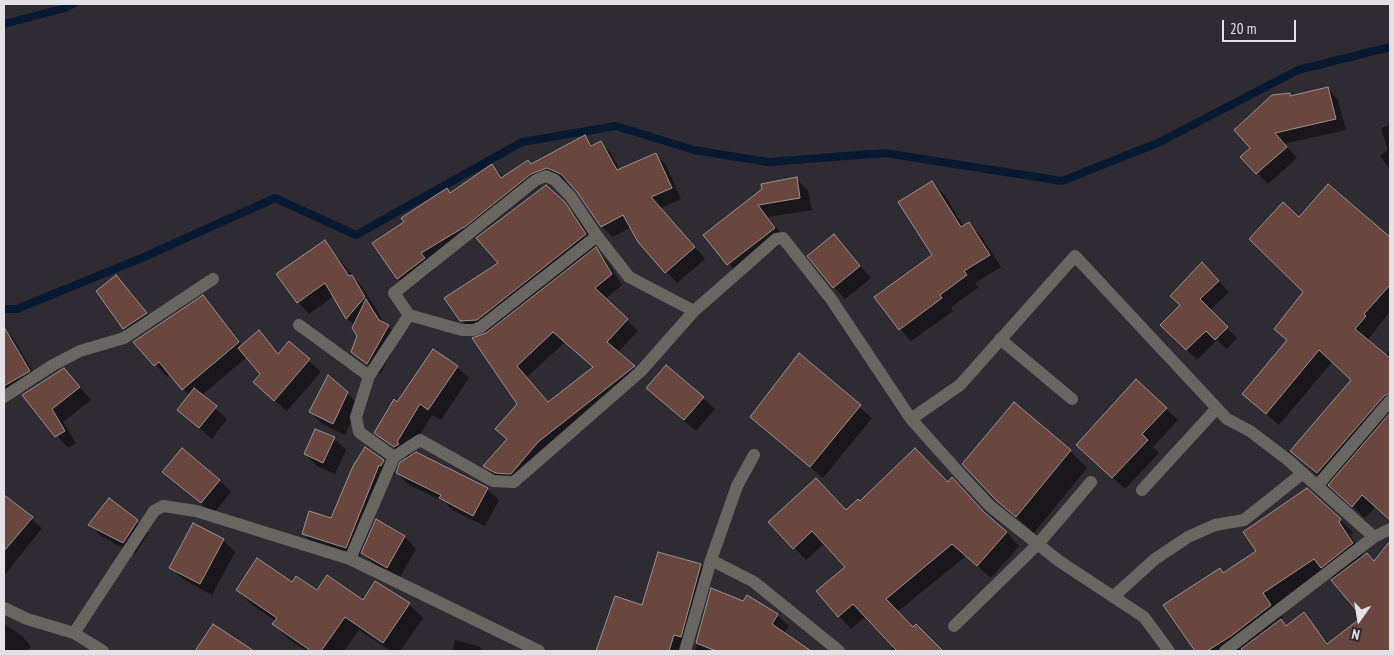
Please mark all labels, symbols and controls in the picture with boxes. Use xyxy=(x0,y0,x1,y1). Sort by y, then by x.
scale bar xyxy=(1224,10,1298,42)
text: 20 m xyxy=(1230,19,1256,38)
north arrow xyxy=(1334,595,1384,645)
text: N xyxy=(1350,625,1361,644)

